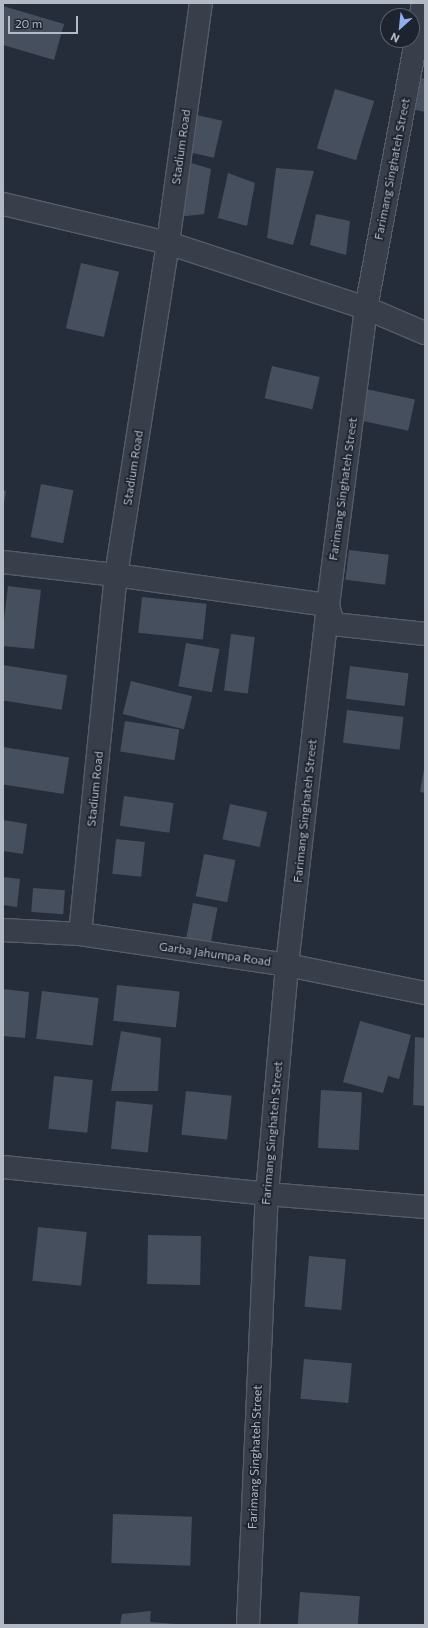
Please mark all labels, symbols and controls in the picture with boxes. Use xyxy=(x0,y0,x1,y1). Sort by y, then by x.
scale bar xyxy=(10,8,80,34)
north arrow xyxy=(380,8,420,48)
text: 20 m xyxy=(15,16,42,30)
text: N xyxy=(388,31,401,46)
street label: Farimang Singhateh Street xyxy=(371,97,413,241)
street label: Stadium Road xyxy=(169,109,193,185)
street label: Farimang Singhateh Street xyxy=(326,417,360,561)
street label: Stadium Road xyxy=(120,430,146,506)
street label: Farimang Singhateh Street xyxy=(290,739,320,883)
street label: Stadium Road xyxy=(84,751,106,827)
street label: Garba Jahumpa Road xyxy=(158,939,272,969)
street label: Farimang Singhateh Street xyxy=(259,1061,285,1205)
street label: Farimang Singhateh Street xyxy=(245,1385,265,1529)

